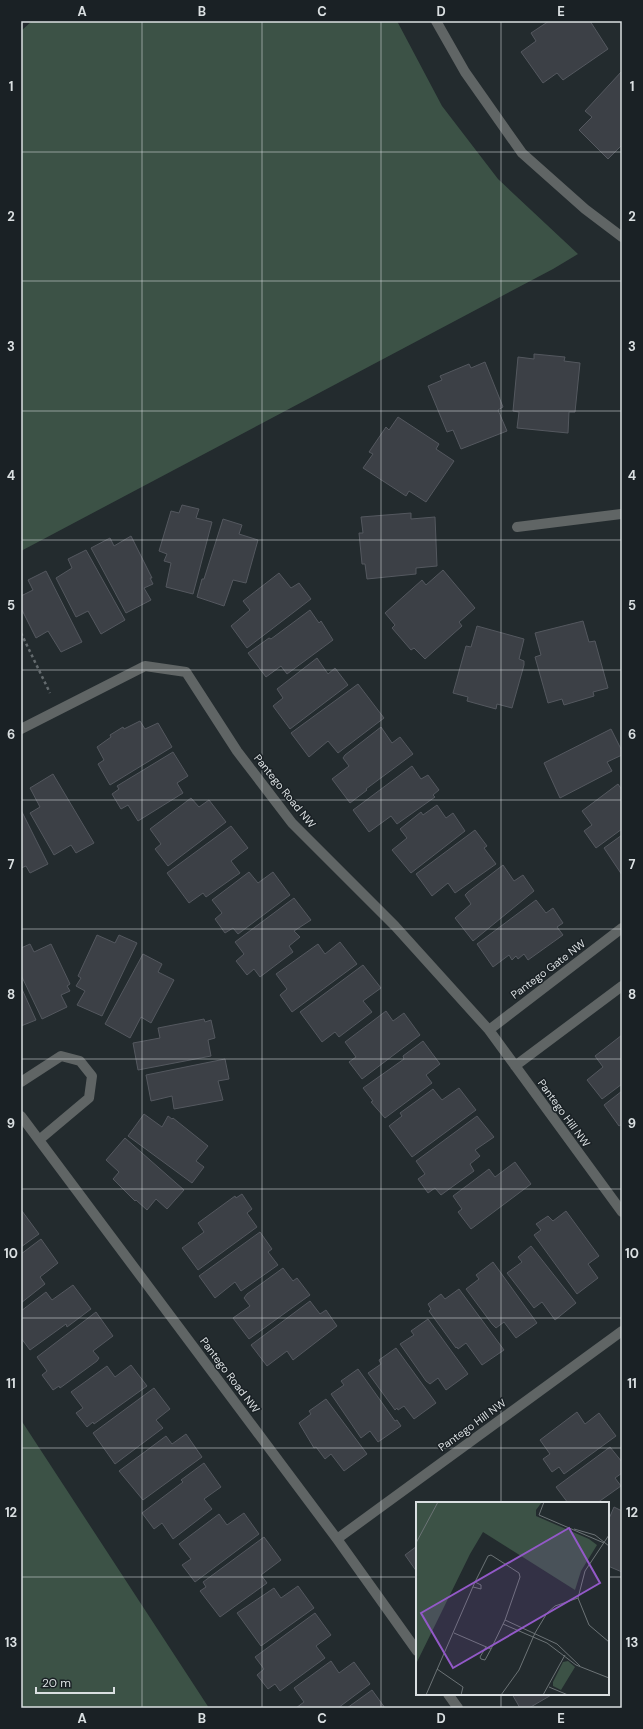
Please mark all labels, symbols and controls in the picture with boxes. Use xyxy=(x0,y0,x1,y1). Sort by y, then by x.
text: A xyxy=(77,3,87,20)
text: B xyxy=(198,3,206,20)
text: C xyxy=(317,3,327,20)
text: D xyxy=(436,3,446,20)
text: E xyxy=(557,3,565,20)
text: 1 xyxy=(9,78,13,95)
text: 1 xyxy=(630,78,634,95)
text: 2 xyxy=(7,208,15,225)
text: 2 xyxy=(628,208,636,225)
text: 3 xyxy=(7,338,15,355)
text: 3 xyxy=(628,338,636,355)
text: 4 xyxy=(7,467,15,484)
text: 4 xyxy=(628,467,636,484)
text: 5 xyxy=(7,597,15,614)
text: 5 xyxy=(628,597,636,614)
text: 6 xyxy=(7,726,15,743)
text: 6 xyxy=(628,726,636,743)
street label: Pantego Road NW xyxy=(251,751,319,831)
text: 7 xyxy=(8,856,15,873)
text: 7 xyxy=(629,856,636,873)
street label: Pantego Gate NW xyxy=(508,936,588,1002)
text: 8 xyxy=(7,986,15,1003)
text: 8 xyxy=(628,986,636,1003)
street label: Pantego Hill NW xyxy=(535,1076,593,1150)
text: 9 xyxy=(7,1115,15,1132)
text: 9 xyxy=(628,1115,636,1132)
text: 10 xyxy=(4,1245,18,1262)
text: 10 xyxy=(625,1245,639,1262)
street label: Pantego Road NW xyxy=(197,1334,263,1416)
text: 11 xyxy=(6,1375,16,1392)
text: 11 xyxy=(627,1375,637,1392)
street label: Pantego Hill NW xyxy=(435,1396,509,1454)
inset map xyxy=(416,1502,609,1695)
text: 12 xyxy=(5,1504,17,1521)
text: 12 xyxy=(626,1504,638,1521)
text: 13 xyxy=(5,1634,17,1651)
text: 13 xyxy=(626,1634,638,1651)
scale bar xyxy=(36,1669,114,1695)
text: 20 m xyxy=(42,1675,71,1691)
text: A xyxy=(77,1710,87,1727)
text: B xyxy=(198,1710,206,1727)
text: C xyxy=(317,1710,327,1727)
text: D xyxy=(436,1710,446,1727)
text: E xyxy=(557,1710,565,1727)

